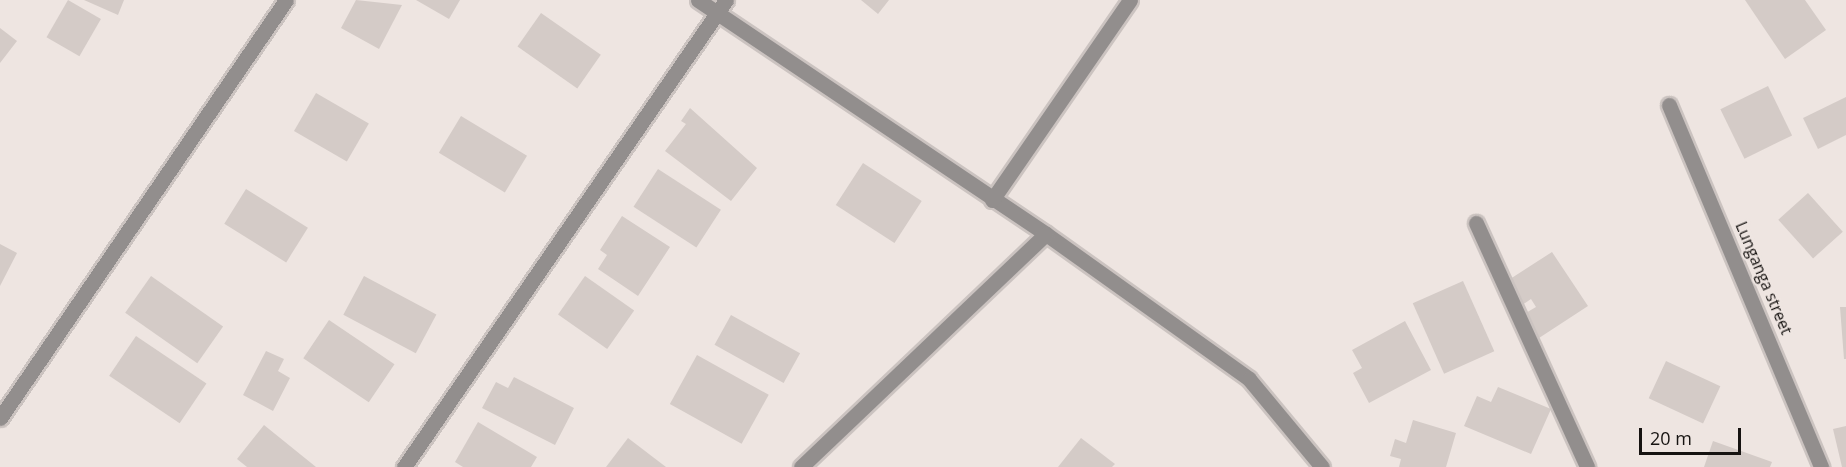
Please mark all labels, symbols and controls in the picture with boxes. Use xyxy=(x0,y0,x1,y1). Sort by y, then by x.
street label: Lunganga street xyxy=(1732,219,1796,337)
scale bar xyxy=(1642,416,1744,454)
text: 20 m xyxy=(1650,426,1692,450)

